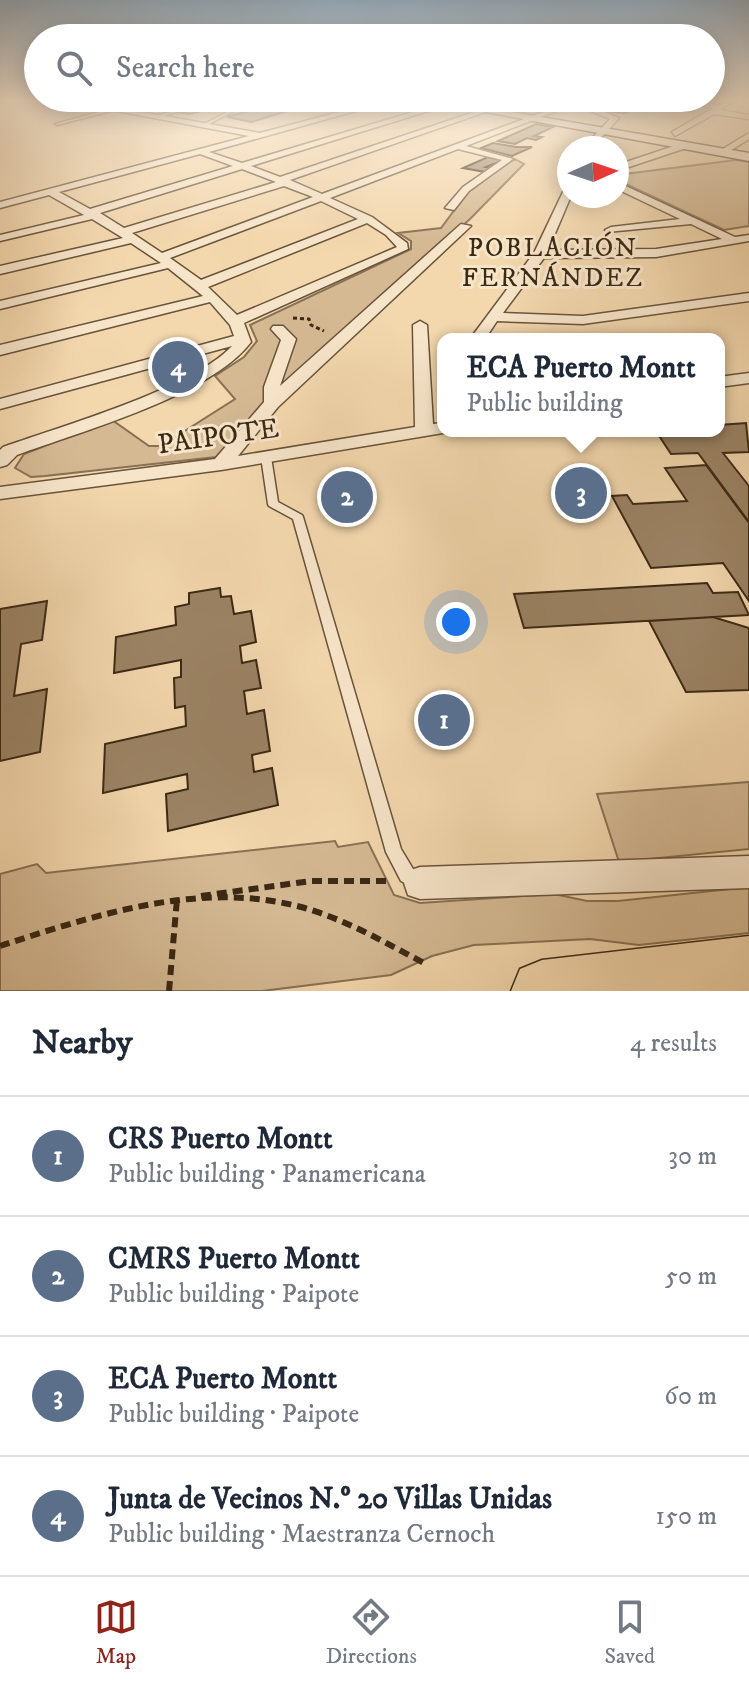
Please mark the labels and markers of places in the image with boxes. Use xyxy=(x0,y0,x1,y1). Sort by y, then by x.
pin: 4 xyxy=(152,337,204,397)
pin: 3 xyxy=(555,463,607,523)
pin: 2 xyxy=(321,467,373,527)
pin: 1 xyxy=(418,690,470,750)

